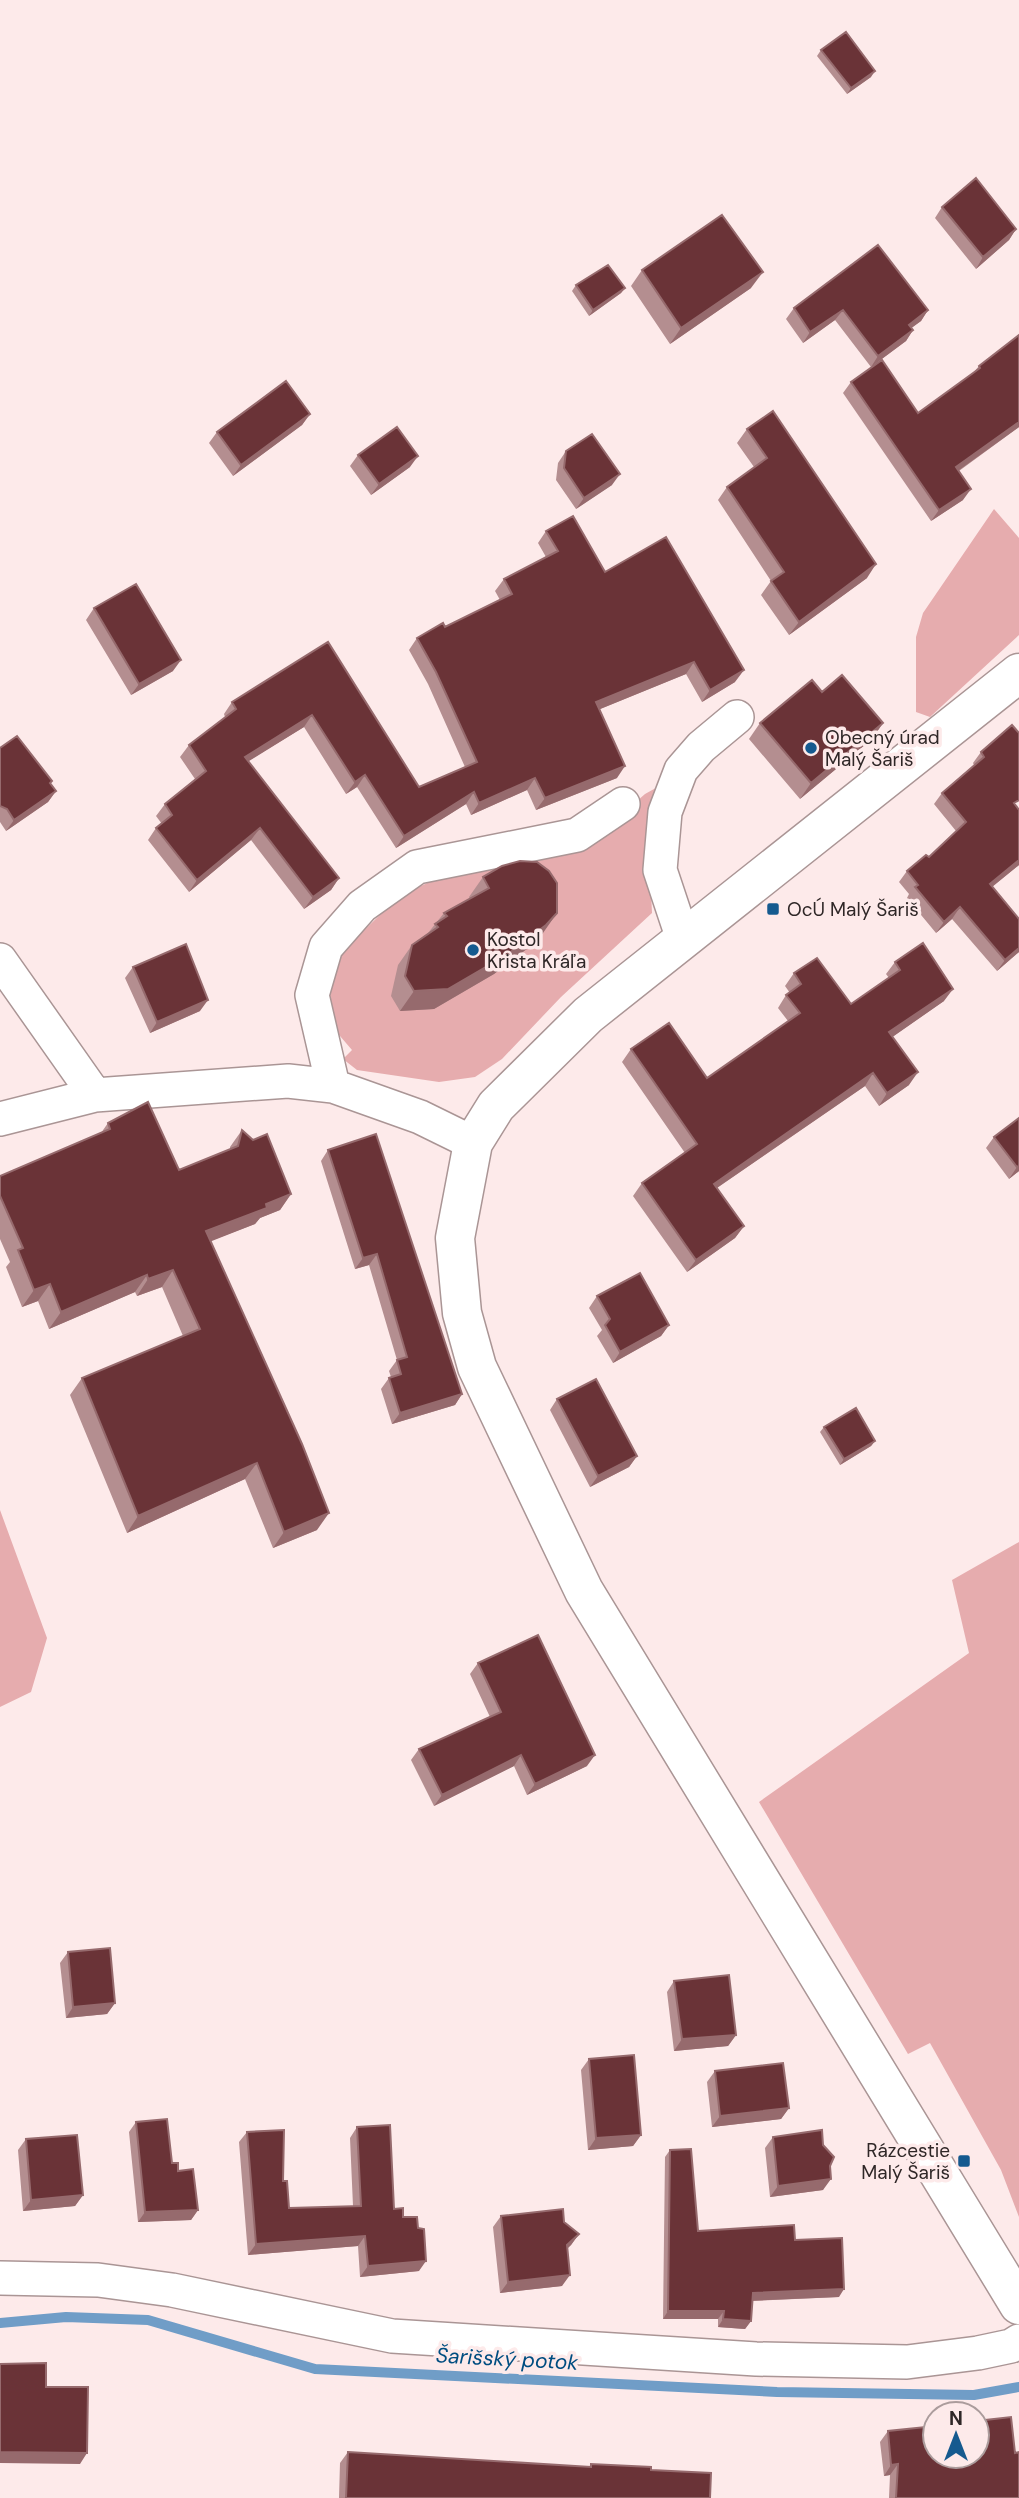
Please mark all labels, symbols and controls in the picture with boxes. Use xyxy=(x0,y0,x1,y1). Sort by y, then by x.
place label: Obecný úrad Malý Šariš xyxy=(825,725,940,772)
marker: Obecný úrad Malý Šariš xyxy=(803,740,819,756)
place label: OcÚ Malý Šariš xyxy=(787,897,919,922)
marker: OcÚ Malý Šariš xyxy=(765,901,781,917)
place label: Kostol Krista Kráľa xyxy=(487,927,586,974)
marker: Kostol Krista Kráľa xyxy=(465,942,481,958)
place label: Rázcestie Malý Šariš xyxy=(861,2138,950,2185)
marker: Rázcestie Malý Šariš xyxy=(956,2153,972,2169)
water label: Šarišský potok xyxy=(435,2341,579,2377)
north arrow xyxy=(921,2400,991,2470)
text: N xyxy=(949,2406,963,2431)

